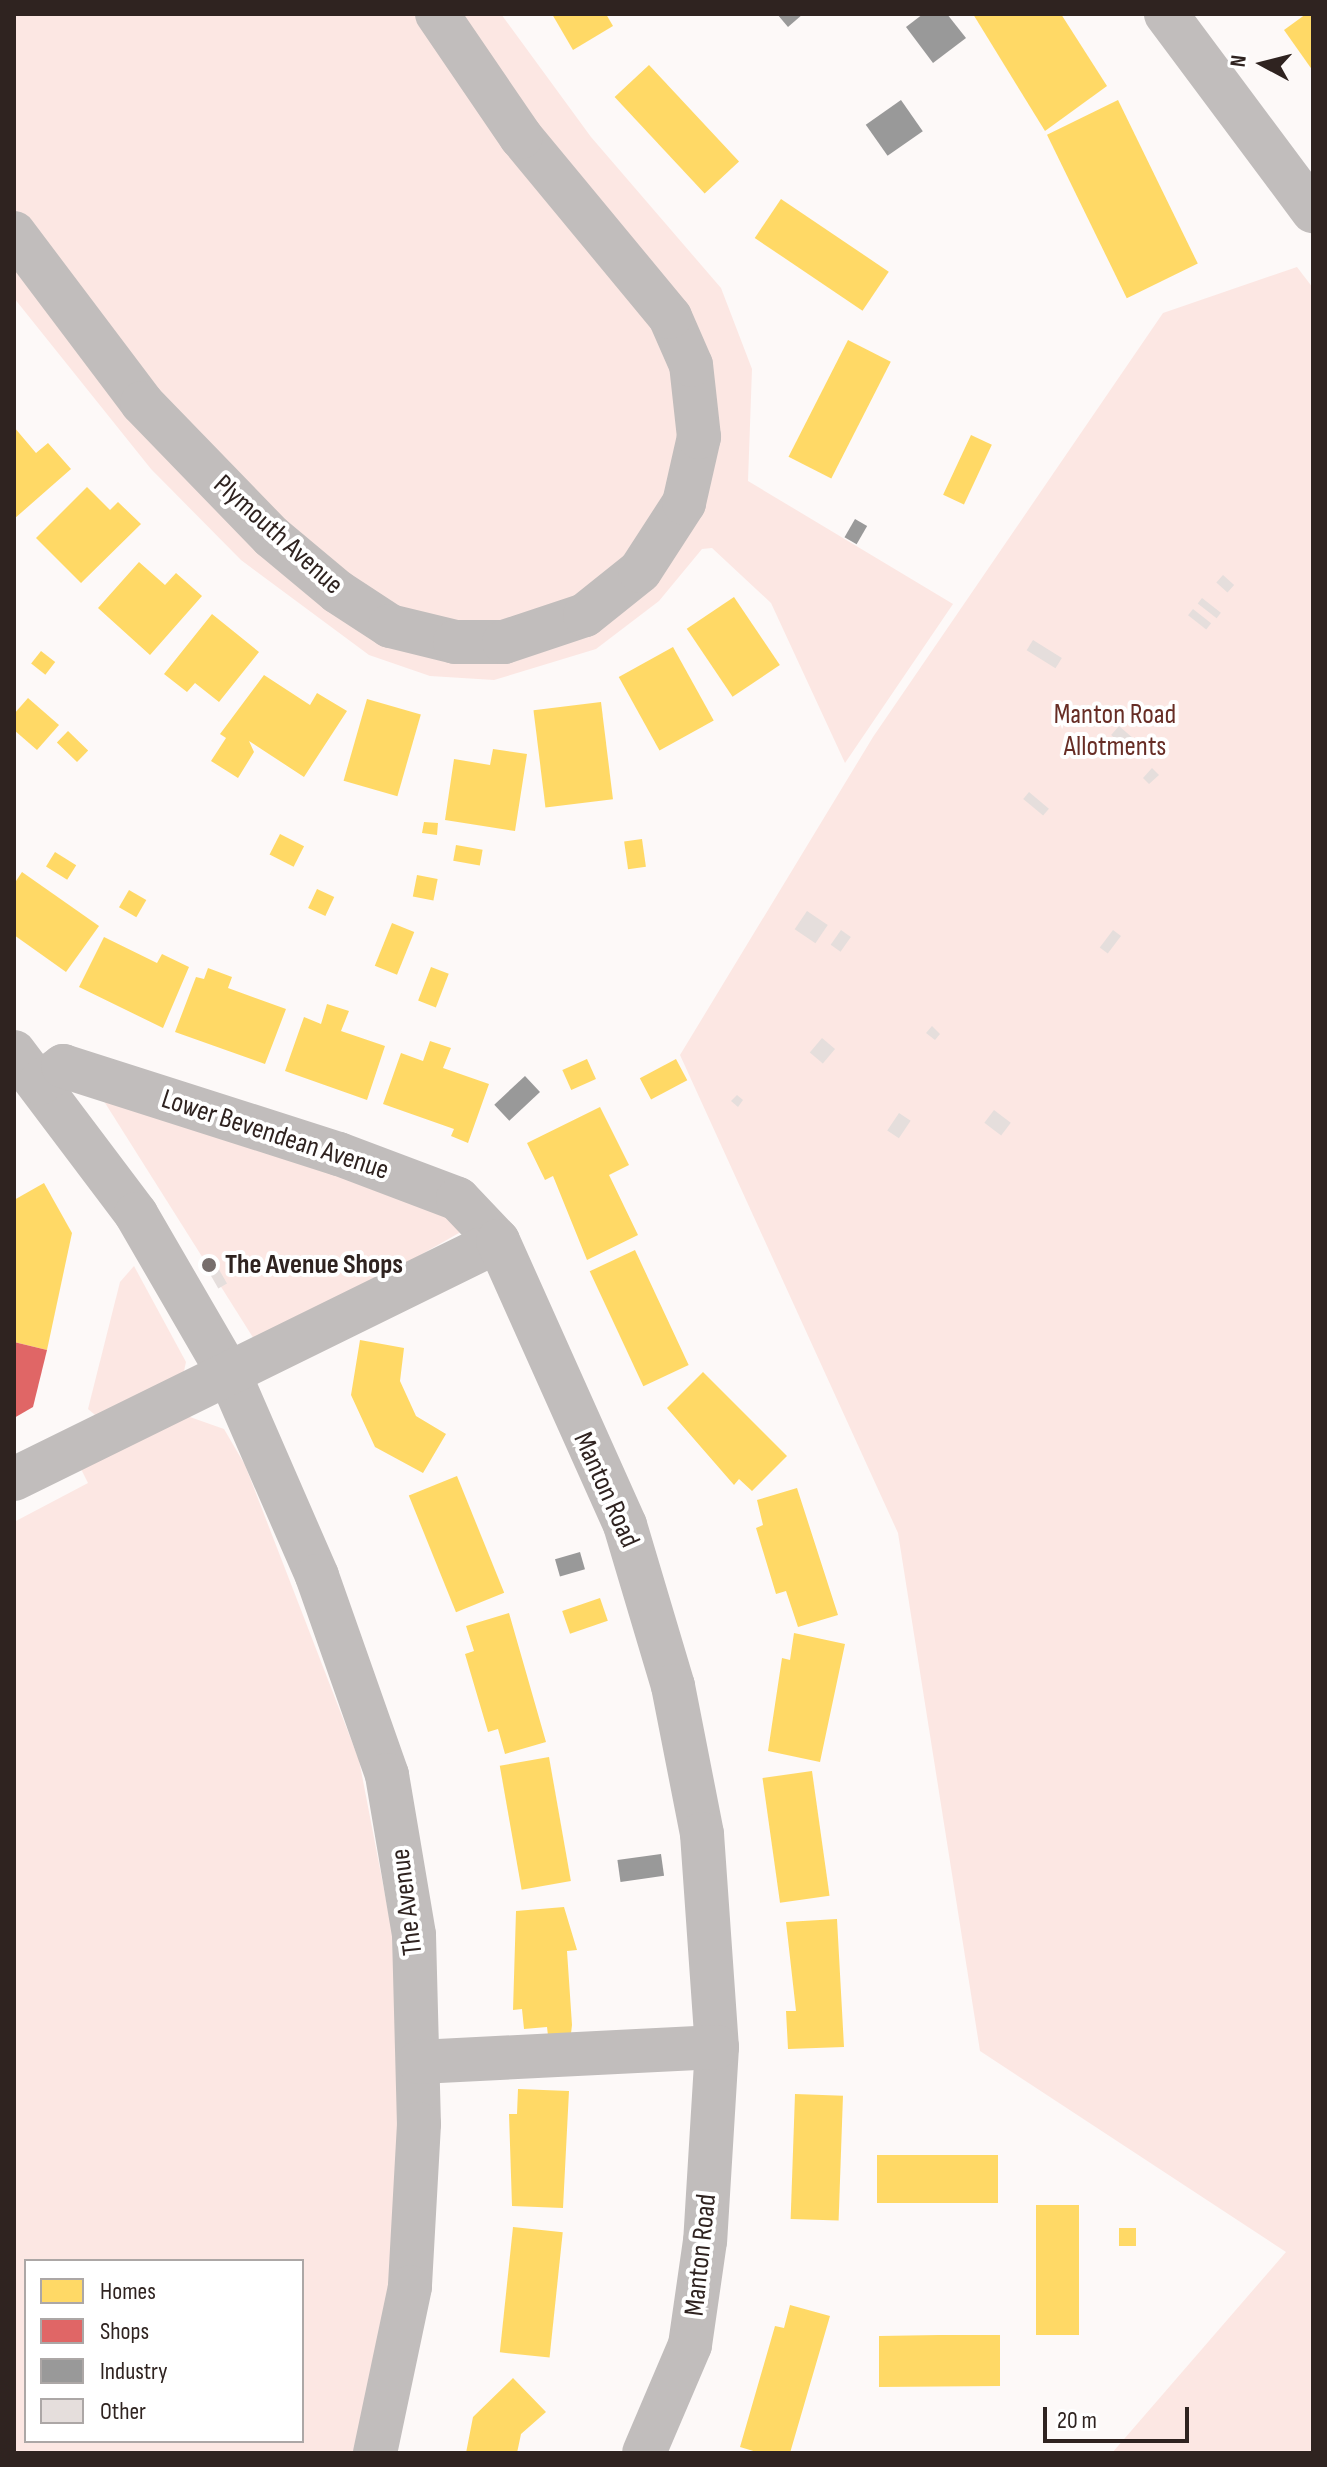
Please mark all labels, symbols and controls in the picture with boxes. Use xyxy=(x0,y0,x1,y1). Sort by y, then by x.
north arrow xyxy=(1223,24,1303,104)
text: N xyxy=(1225,54,1253,68)
street label: Plymouth Avenue xyxy=(206,468,350,602)
park label: Manton Road Allotments xyxy=(1054,698,1176,764)
street label: Lower Bevendean Avenue xyxy=(157,1082,393,1188)
place label: The Avenue Shops xyxy=(225,1248,403,1282)
marker: The Avenue Shops xyxy=(200,1256,218,1274)
street label: Manton Road xyxy=(566,1427,646,1553)
street label: The Avenue xyxy=(384,1847,430,1957)
street label: Manton Road xyxy=(678,2192,724,2318)
legend xyxy=(24,2259,304,2443)
text: Homes xyxy=(100,2277,156,2306)
text: Shops xyxy=(100,2317,149,2346)
text: Industry xyxy=(100,2357,167,2386)
scale bar xyxy=(1047,2391,1193,2441)
text: Other xyxy=(100,2397,146,2426)
text: 20 m xyxy=(1057,2406,1097,2435)

